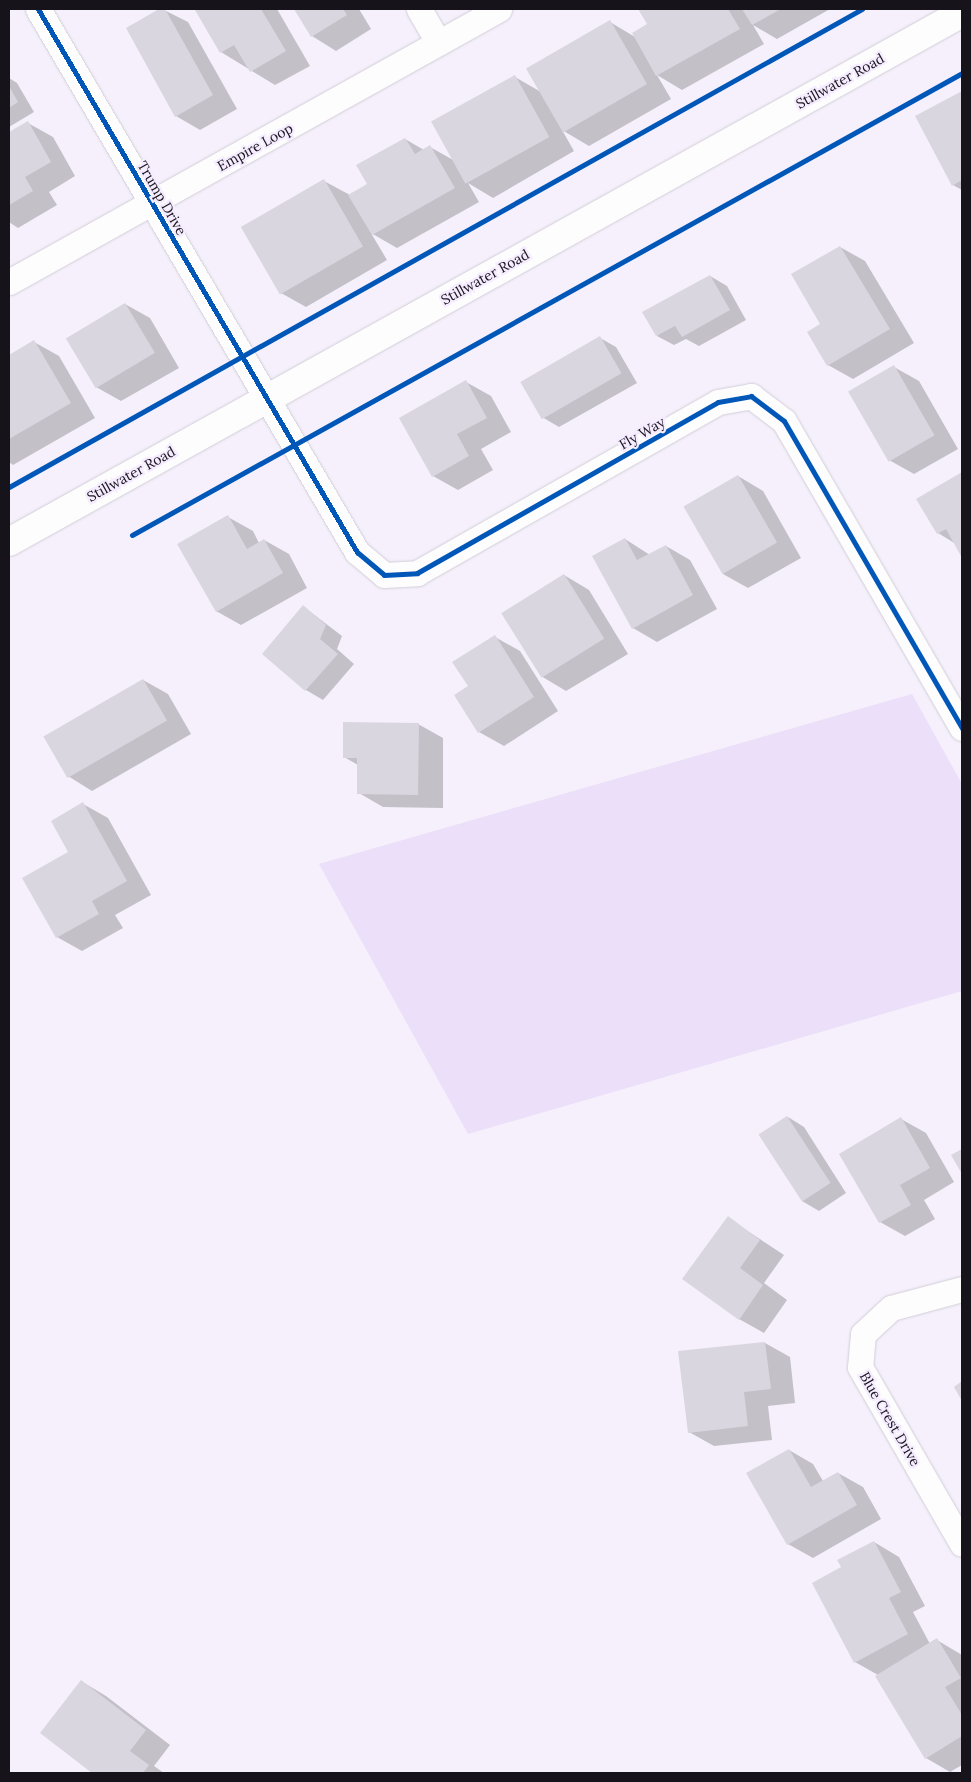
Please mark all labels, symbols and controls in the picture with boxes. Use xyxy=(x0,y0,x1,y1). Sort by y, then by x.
street label: Stillwater Road xyxy=(793,50,887,112)
street label: Empire Loop xyxy=(214,119,296,175)
street label: Trump Drive xyxy=(134,158,190,238)
street label: Stillwater Road xyxy=(438,246,532,308)
street label: Fly Way xyxy=(616,413,668,453)
street label: Stillwater Road xyxy=(84,443,178,505)
street label: Blue Crest Drive xyxy=(856,1369,924,1469)

